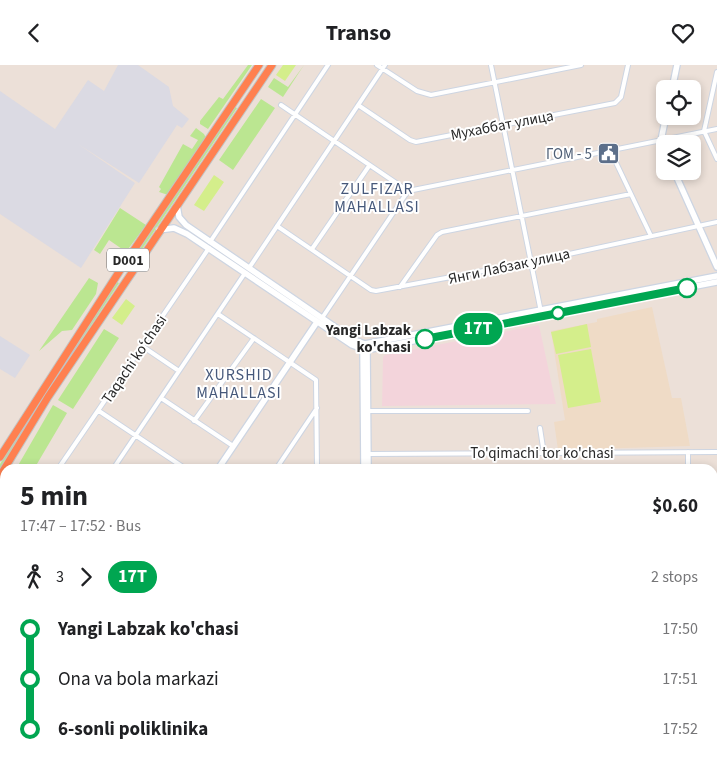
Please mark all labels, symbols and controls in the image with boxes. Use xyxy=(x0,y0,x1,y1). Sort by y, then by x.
text: Transo xyxy=(326,17,391,49)
icon: back xyxy=(20,19,48,47)
icon: heart xyxy=(669,19,697,47)
map controls xyxy=(656,80,701,180)
button: locate xyxy=(656,80,701,125)
street label: Мухаббат улица xyxy=(449,105,555,146)
button: layers xyxy=(656,135,701,180)
public building icon: ГОМ - 5 xyxy=(596,142,620,166)
place label: ГОМ - 5 xyxy=(546,144,592,165)
district label: ZULFIZAR MAHALLASI xyxy=(334,178,420,218)
street label: Янги Лабзак улица xyxy=(446,243,572,290)
road number: D001 xyxy=(107,249,149,271)
unlabelled marker xyxy=(677,278,697,298)
unlabelled marker xyxy=(551,306,565,320)
street label: Taqachi koʻchasi xyxy=(97,311,172,408)
line badge: 17T xyxy=(449,313,507,345)
text: 17T xyxy=(463,316,493,341)
place label: Yangi Labzak ko'chasi xyxy=(325,320,412,358)
marker: Yangi Labzak ko'chasi xyxy=(415,329,435,349)
district label: XURSHID MAHALLASI xyxy=(196,364,282,404)
street label: To'qimachi tor ko'chasi xyxy=(470,443,614,464)
text: 5 min xyxy=(20,476,88,516)
text: $0.60 xyxy=(652,493,698,520)
text: 17:47 – 17:52 · Bus xyxy=(20,515,141,537)
icon: walk xyxy=(20,563,48,591)
icon: forward xyxy=(72,563,100,591)
text: 17T xyxy=(118,564,147,589)
text: 3 xyxy=(56,566,64,588)
text: 2 stops xyxy=(651,566,698,588)
text: Yangi Labzak ko'chasi xyxy=(58,616,239,643)
text: 17:50 xyxy=(662,618,698,640)
text: Ona va bola markazi xyxy=(58,666,219,693)
text: 17:51 xyxy=(662,668,698,690)
text: 6-sonli poliklinika xyxy=(58,716,208,743)
text: 17:52 xyxy=(662,718,698,740)

